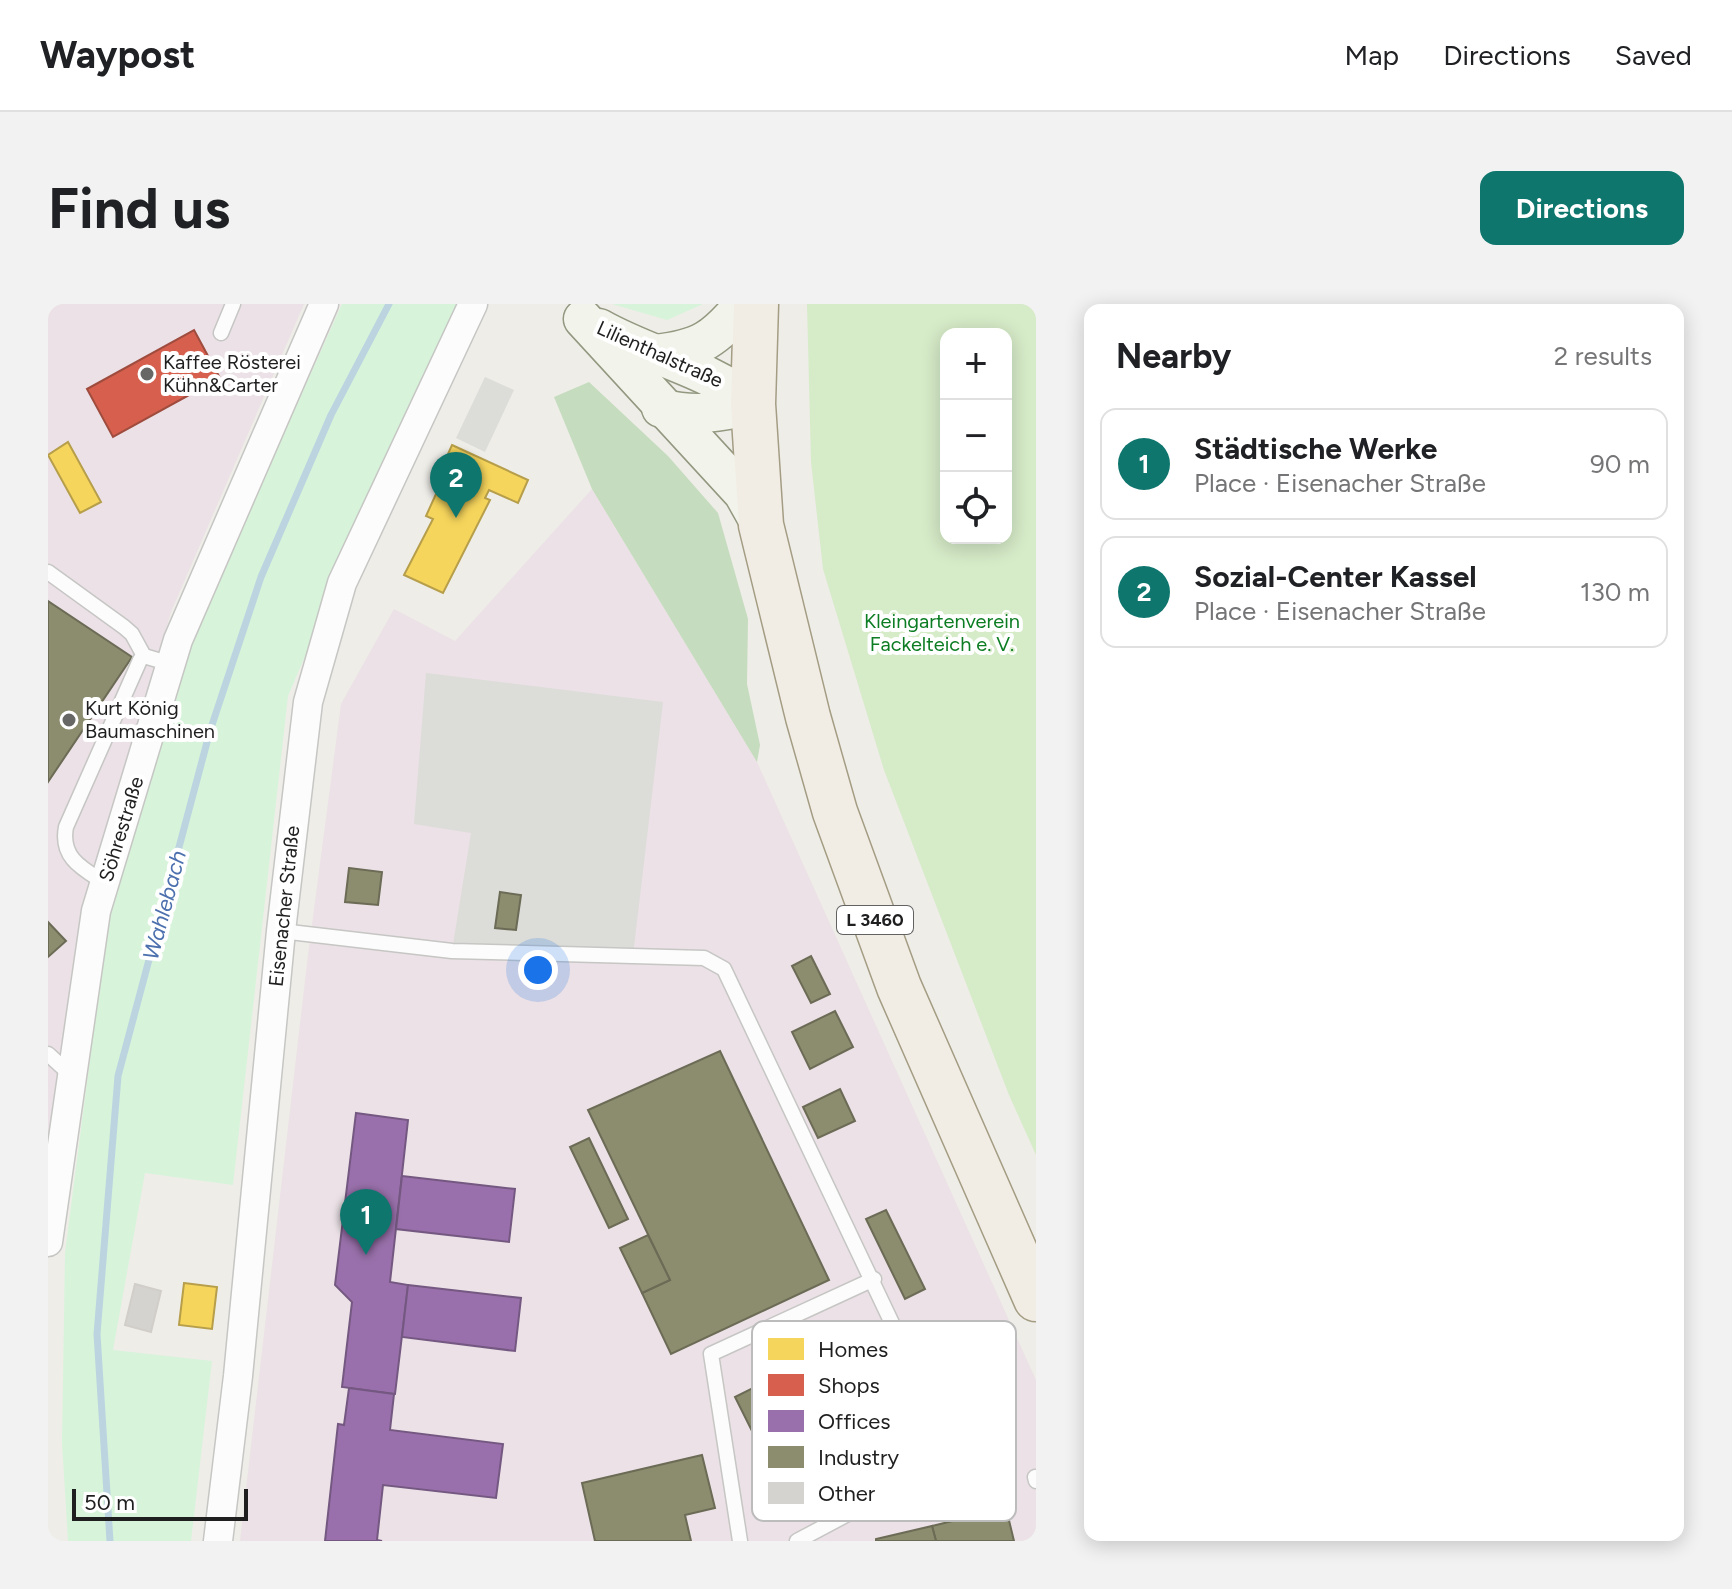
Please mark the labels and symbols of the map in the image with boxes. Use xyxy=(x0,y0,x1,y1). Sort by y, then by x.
street label: Lilienthalstraße xyxy=(593,315,727,393)
place label: Kaffee Rösterei Kühn&Carter xyxy=(163,350,301,397)
marker: Kaffee Rösterei Kühn&Carter xyxy=(138,365,156,383)
pin: 2 xyxy=(430,452,482,518)
park label: Kleingartenverein Fackelteich e. V. xyxy=(864,609,1020,656)
place label: Kurt König Baumaschinen xyxy=(85,696,215,743)
marker: Kurt König Baumaschinen xyxy=(60,711,78,729)
street label: Söhrestraße xyxy=(94,773,148,885)
street label: Eisenacher Straße xyxy=(264,824,304,988)
water label: Wahlebach xyxy=(137,847,192,963)
road number: L 3460 xyxy=(837,906,913,934)
your location xyxy=(518,950,558,990)
pin: 1 xyxy=(340,1189,392,1255)
legend xyxy=(752,1321,1016,1521)
text: Homes xyxy=(818,1336,888,1363)
text: Shops xyxy=(818,1372,880,1399)
text: Offices xyxy=(818,1408,891,1435)
text: Industry xyxy=(818,1444,899,1471)
text: Other xyxy=(818,1480,876,1507)
scale bar xyxy=(72,1485,248,1521)

